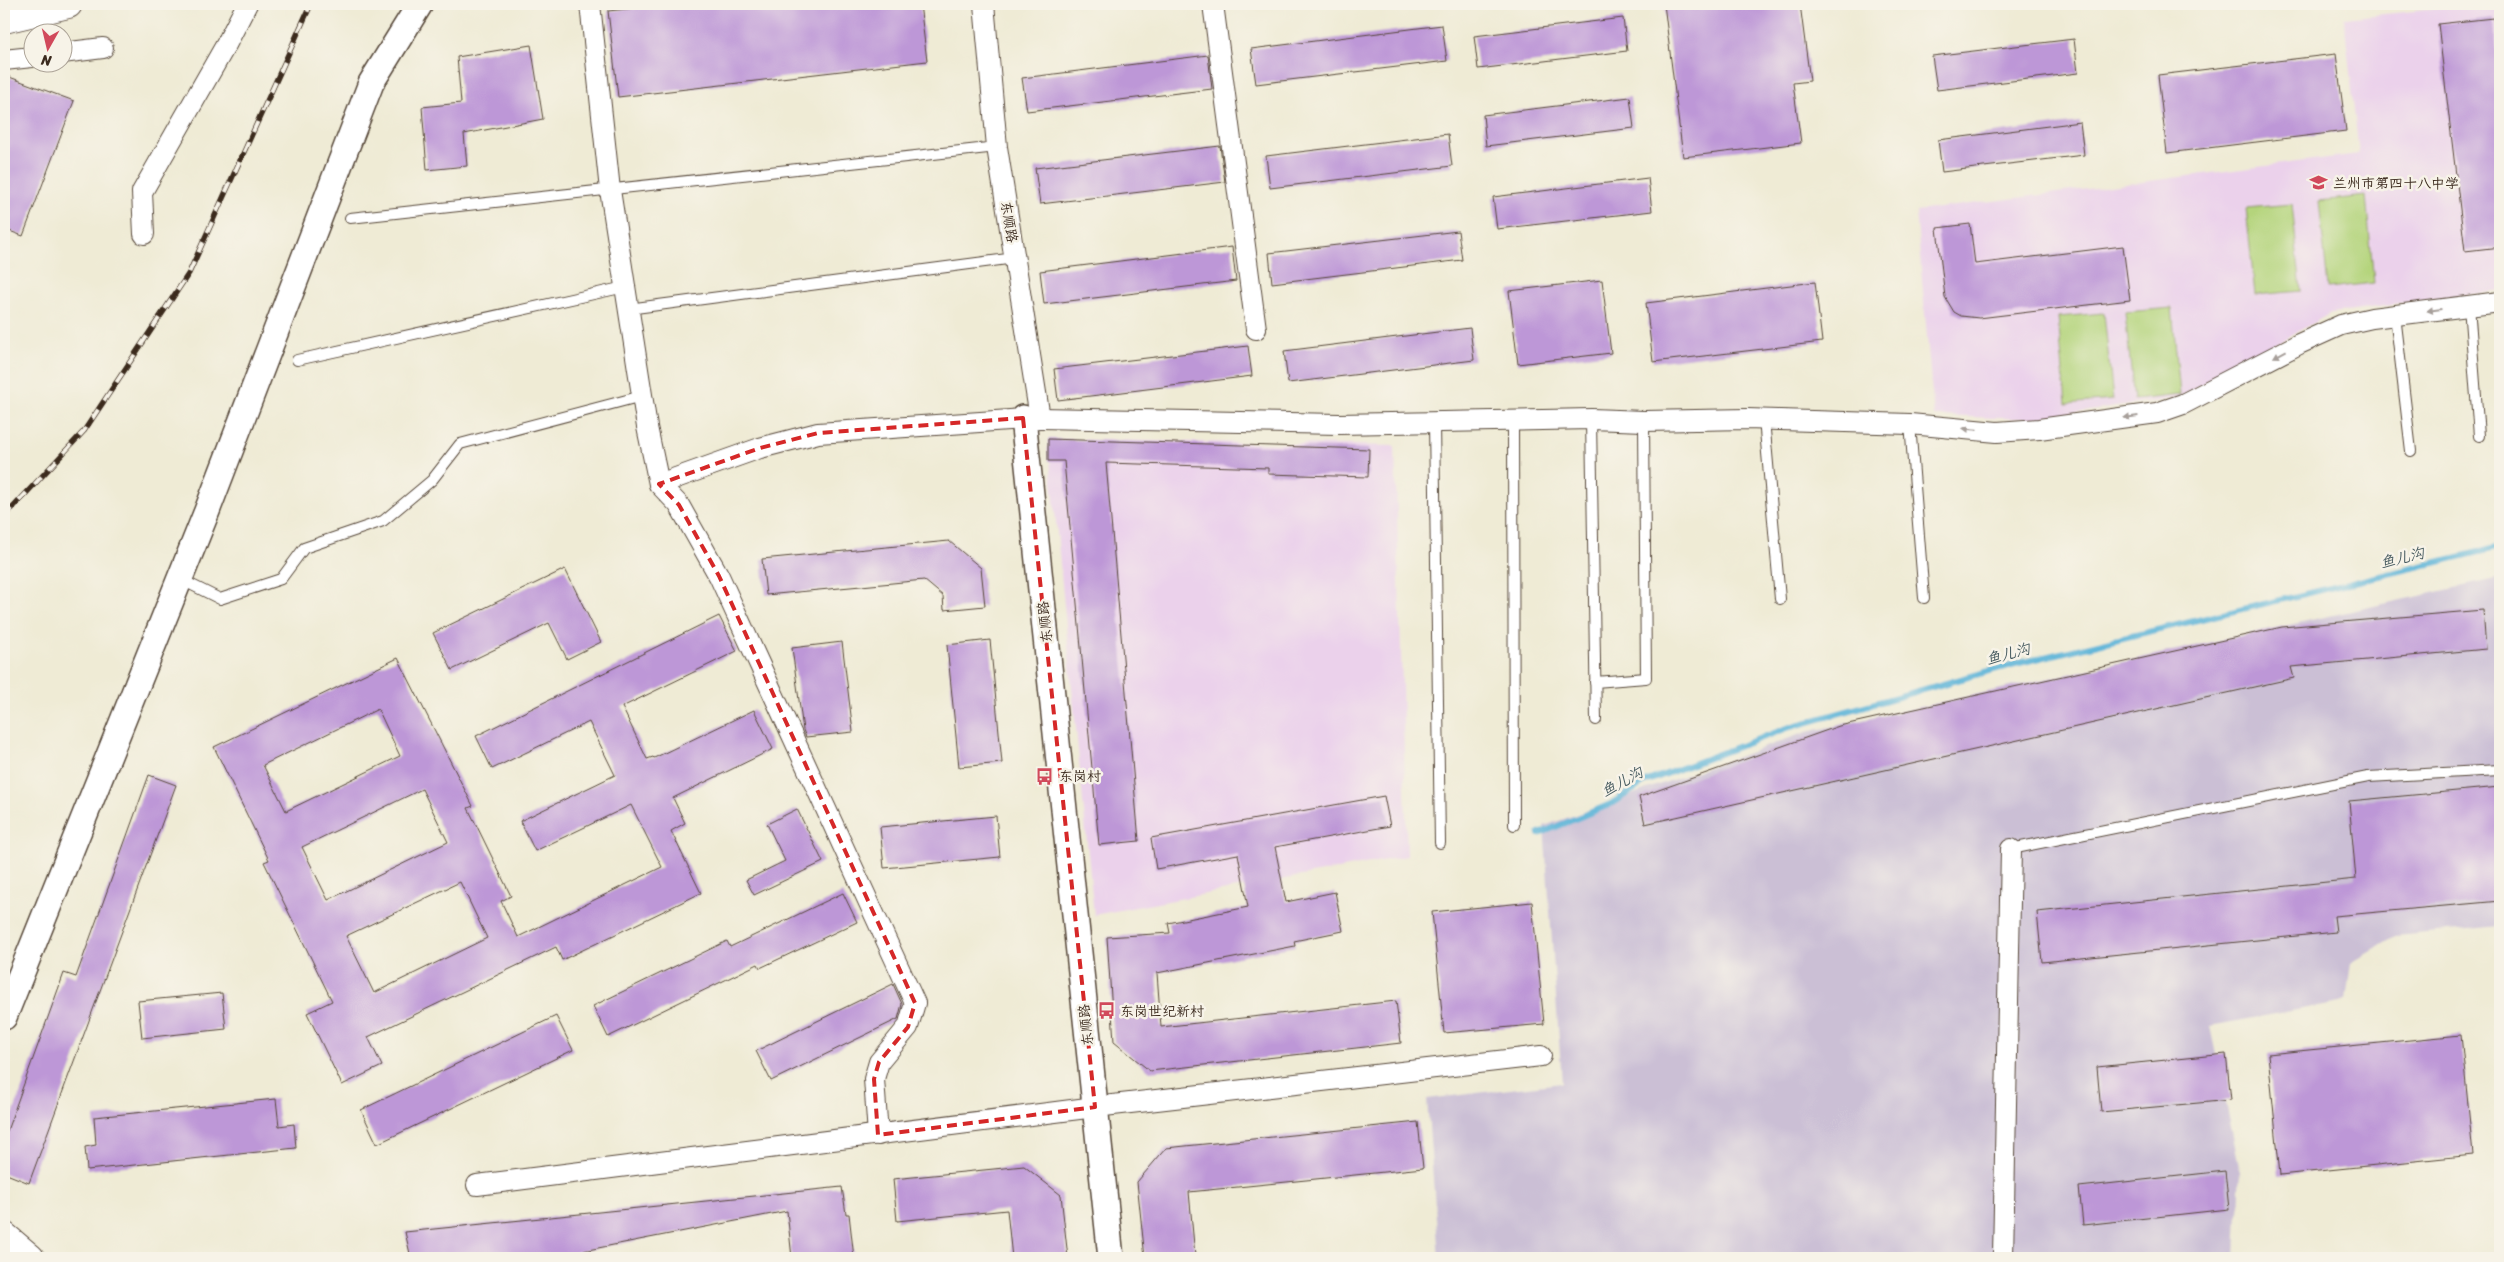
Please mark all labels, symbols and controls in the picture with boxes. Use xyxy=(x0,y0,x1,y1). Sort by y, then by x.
north arrow xyxy=(22,22,72,72)
text: N xyxy=(39,47,54,74)
place label: 兰州市第四十八中学 xyxy=(2333,171,2459,196)
school or university icon: 兰州市第四十八中学 xyxy=(2309,173,2329,193)
street label: 东顺路 xyxy=(993,199,1025,245)
one-way arrow xyxy=(2426,306,2442,314)
one-way arrow xyxy=(2273,350,2287,358)
one-way arrow xyxy=(2123,413,2139,421)
one-way arrow xyxy=(1962,425,1978,433)
water label: 鱼儿沟 xyxy=(2377,539,2429,576)
street label: 东顺路 xyxy=(1030,600,1060,644)
water label: 鱼儿沟 xyxy=(1983,635,2035,672)
water label: 鱼儿沟 xyxy=(1596,759,1650,804)
place label: 东岗村 xyxy=(1059,764,1101,789)
bus stop icon: 东岗村 xyxy=(1035,766,1055,786)
place label: 东岗世纪新村 xyxy=(1120,999,1204,1024)
bus stop icon: 东岗世纪新村 xyxy=(1096,1001,1116,1021)
street label: 东顺路 xyxy=(1071,1003,1101,1047)

